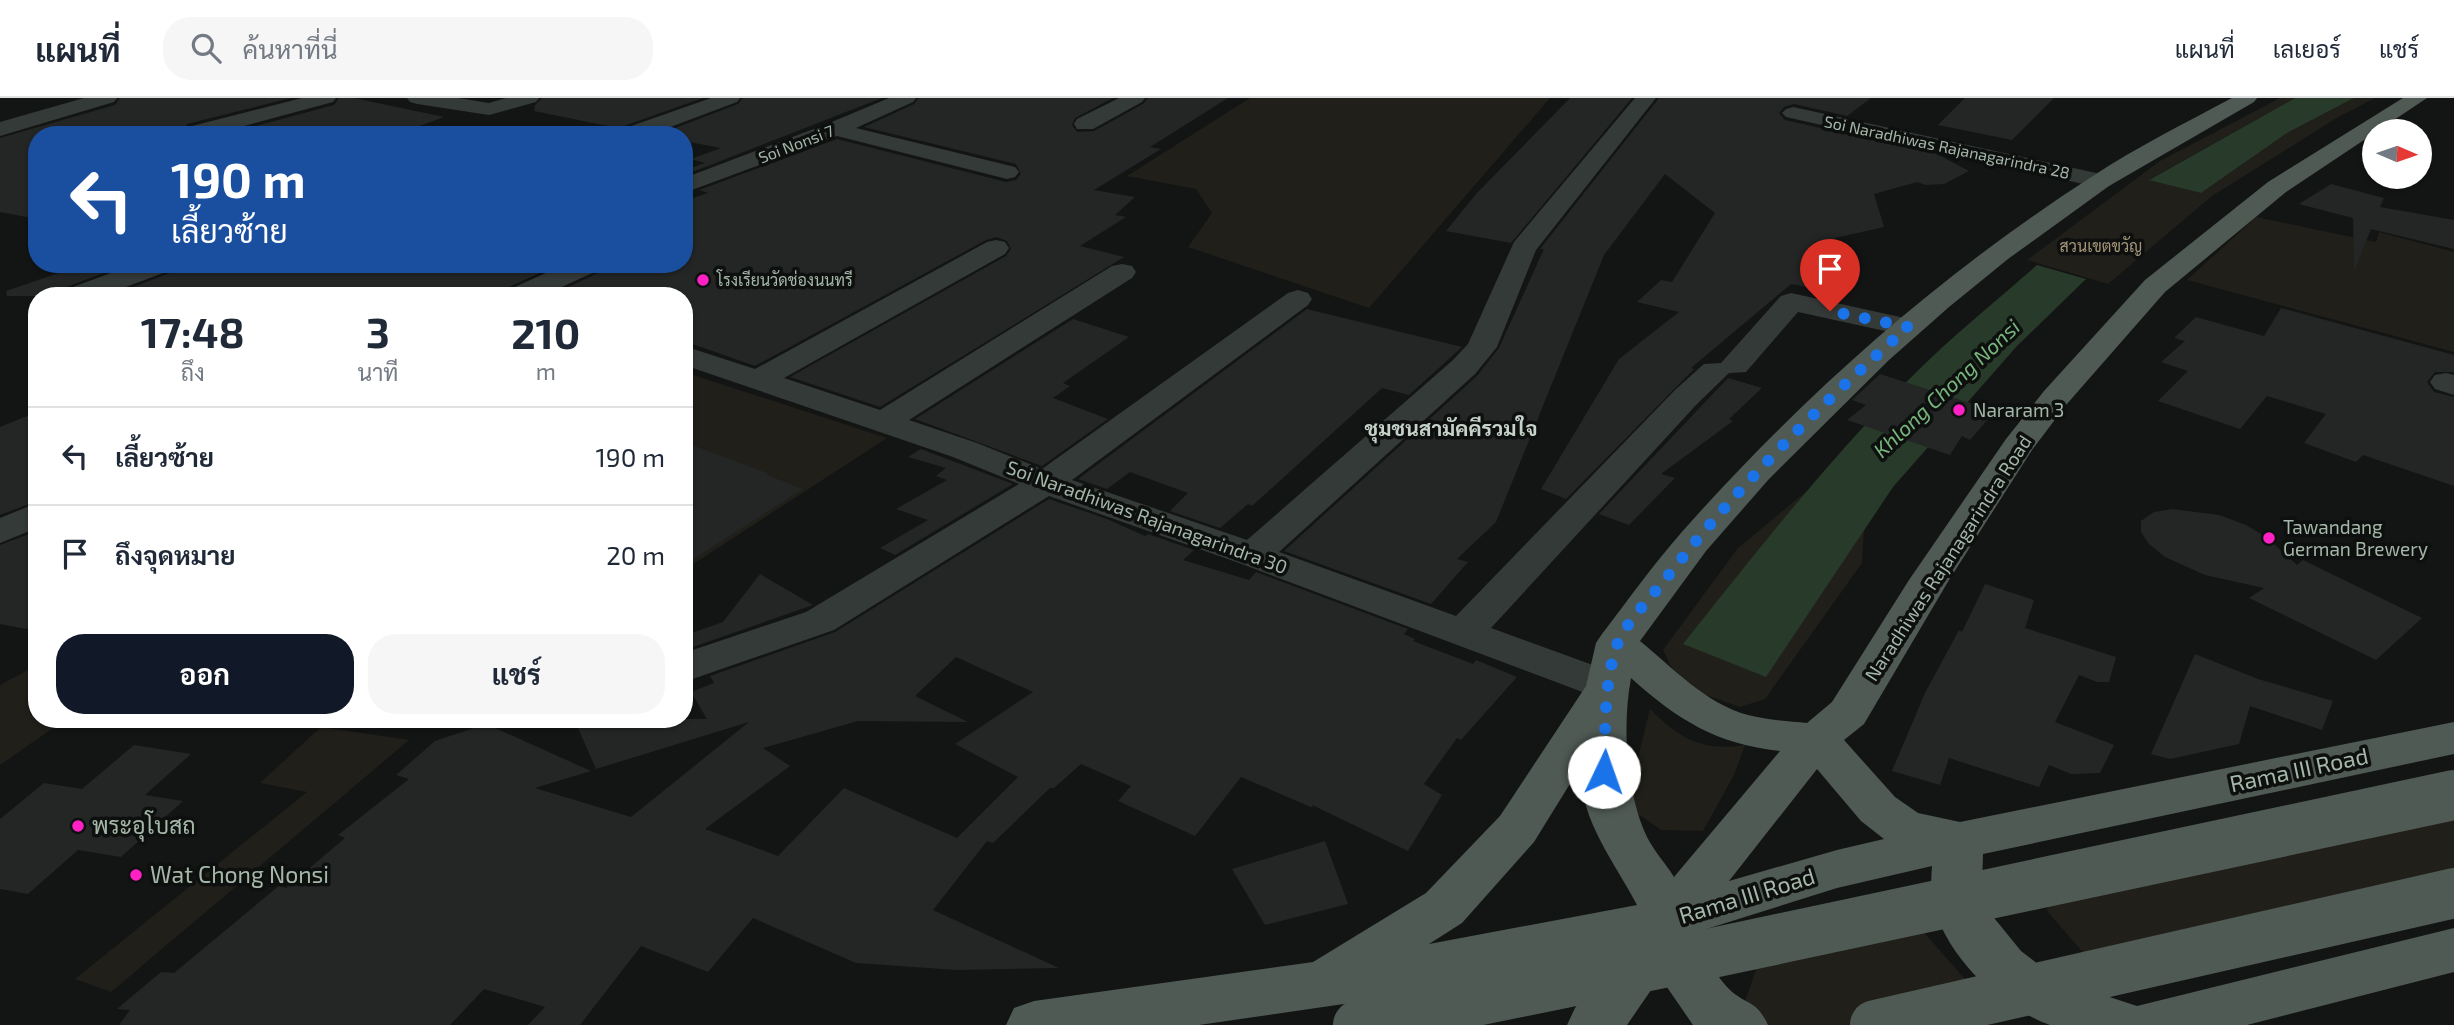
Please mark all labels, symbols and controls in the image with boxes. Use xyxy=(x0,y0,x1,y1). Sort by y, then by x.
search box xyxy=(163,17,653,80)
text: แผนที่ xyxy=(35,29,121,69)
icon: search xyxy=(187,29,225,67)
text: ค้นหาที่นี่ xyxy=(243,33,338,64)
text: แผนที่ xyxy=(2175,34,2235,63)
text: เลเยอร์ xyxy=(2273,34,2341,63)
text: แชร์ xyxy=(2379,34,2419,63)
street label: Soi Naradhiwas Rajanagarindra 28 xyxy=(1822,111,2072,183)
north arrow xyxy=(2362,119,2432,189)
map controls xyxy=(2362,119,2432,189)
street label: Soi Nonsi 7 xyxy=(755,120,836,167)
text: 190 m xyxy=(171,149,306,208)
icon: left xyxy=(56,154,147,245)
text: เลี้ยวซ้าย xyxy=(171,211,288,249)
park label: สวนเขตขวัญ xyxy=(2060,236,2142,256)
pin xyxy=(1800,239,1860,311)
icon: arrive xyxy=(1811,250,1849,288)
place label: โรงเรียนวัดช่องนนทรี xyxy=(716,269,853,289)
marker: โรงเรียนวัดช่องนนทรี xyxy=(695,272,711,288)
text: 17:48 xyxy=(141,306,245,356)
text: 3 xyxy=(366,306,390,356)
text: 210 xyxy=(511,307,580,357)
water label: Khlong Chong Nonsi xyxy=(1868,314,2024,462)
text: m xyxy=(536,357,556,385)
text: ถึง xyxy=(181,358,205,386)
text: นาที xyxy=(358,358,398,386)
place label: Nararam 3 xyxy=(1973,398,2064,421)
marker: Nararam 3 xyxy=(1951,402,1967,418)
district label: ชุมชนสามัคคีรวมใจ xyxy=(1365,415,1537,444)
street label: Naradhiwas Rajanagarindra Road xyxy=(1859,430,2036,685)
icon: left xyxy=(56,437,94,475)
text: เลี้ยวซ้าย xyxy=(115,441,214,472)
text: 190 m xyxy=(596,441,665,472)
street label: Soi Naradhiwas Rajanagarindra 30 xyxy=(1004,455,1291,578)
place label: Tawandang German Brewery xyxy=(2283,515,2428,560)
marker: Tawandang German Brewery xyxy=(2261,530,2277,546)
icon: arrive xyxy=(56,535,94,573)
text: ถึงจุดหมาย xyxy=(115,539,236,570)
text: 20 m xyxy=(606,539,665,570)
button: ออก xyxy=(56,634,354,714)
button: แชร์ xyxy=(368,634,665,714)
position arrow xyxy=(1567,735,1641,809)
street label: Rama III Road xyxy=(2227,741,2371,797)
place label: พระอุโบสถ xyxy=(92,810,196,842)
marker: พระอุโบสถ xyxy=(70,818,86,834)
place label: Wat Chong Nonsi xyxy=(150,860,329,888)
street label: Rama III Road xyxy=(1675,861,1818,929)
marker: Wat Chong Nonsi xyxy=(128,867,144,883)

